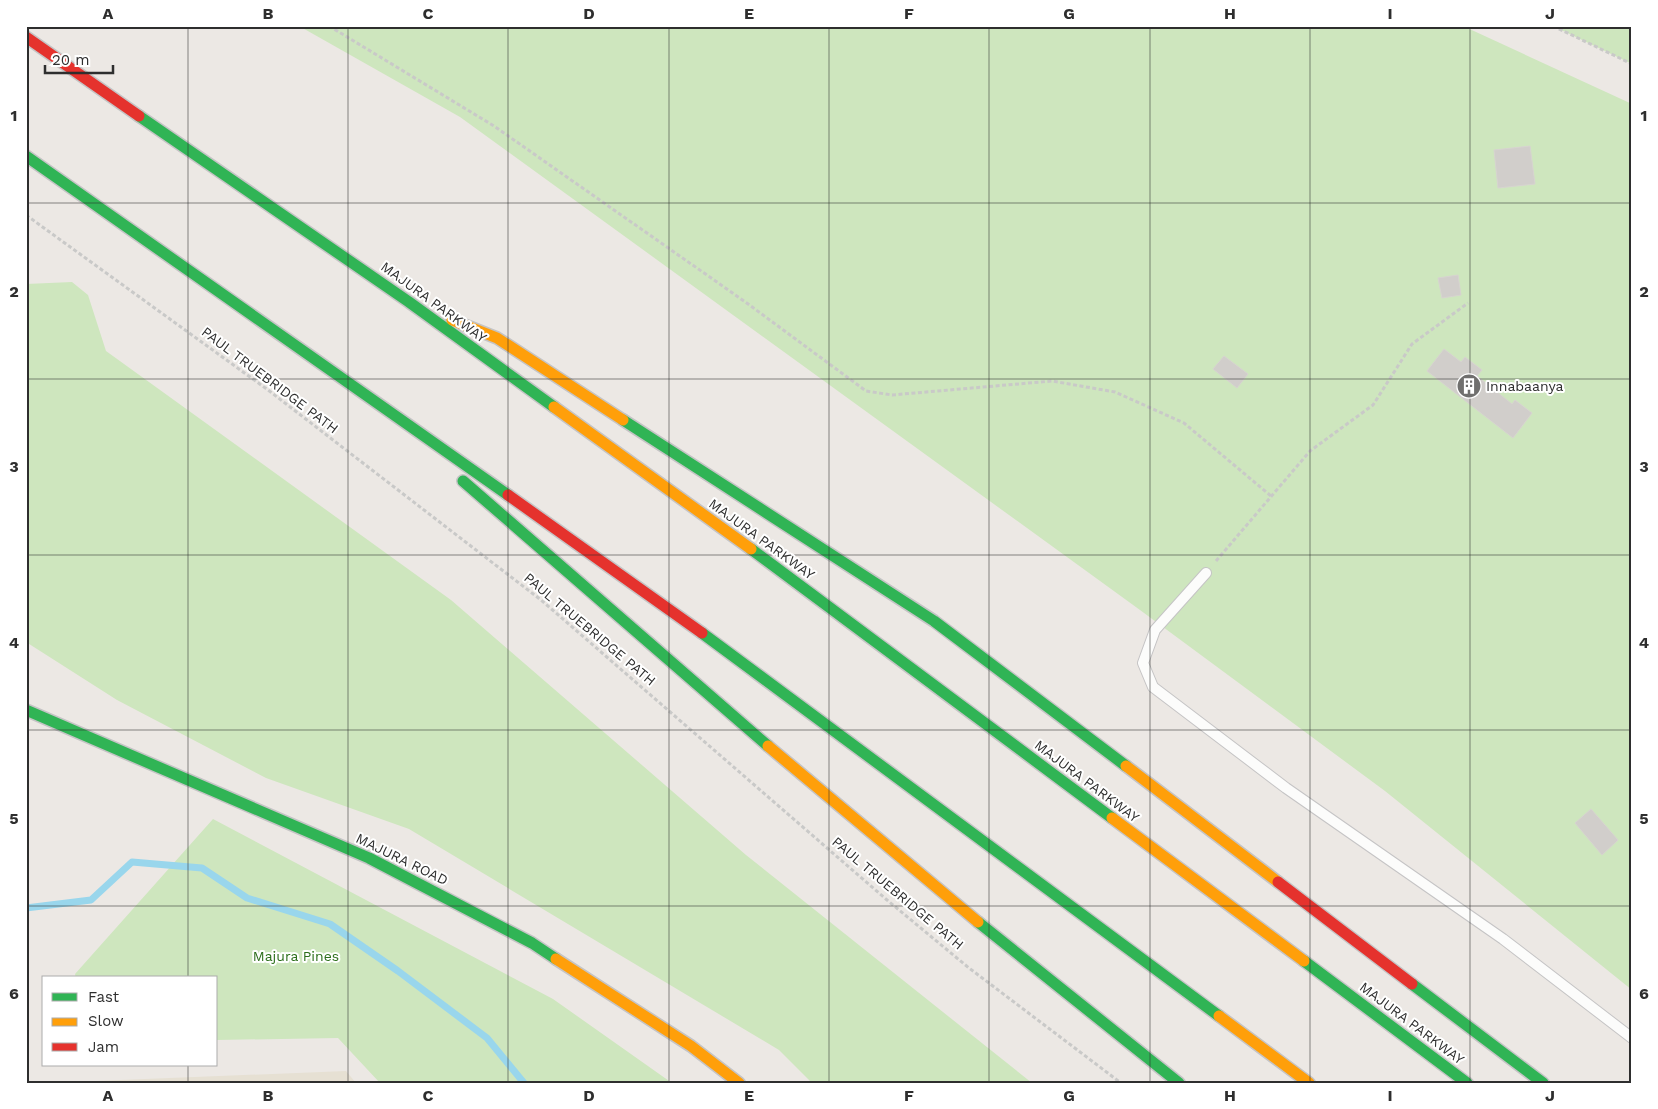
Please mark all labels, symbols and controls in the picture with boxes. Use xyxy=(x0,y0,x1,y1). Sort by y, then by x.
text: A xyxy=(103,4,114,23)
text: B xyxy=(263,4,274,23)
text: C xyxy=(423,4,434,23)
text: D xyxy=(583,4,595,23)
text: E xyxy=(744,4,754,23)
text: F xyxy=(904,4,914,23)
text: G xyxy=(1063,4,1075,23)
text: H xyxy=(1224,4,1236,23)
text: I xyxy=(1387,4,1393,23)
text: J xyxy=(1545,4,1555,23)
scale bar xyxy=(45,42,112,74)
text: 20 m xyxy=(52,51,90,69)
text: 1 xyxy=(11,106,17,125)
text: 1 xyxy=(1641,106,1647,125)
street label: MAJURA PARKWAY xyxy=(378,258,490,346)
text: 2 xyxy=(9,282,19,301)
text: 2 xyxy=(1639,282,1649,301)
street label: PAUL TRUEBRIDGE PATH xyxy=(199,323,341,437)
building icon: Innabaanya xyxy=(1456,373,1482,399)
place label: Innabaanya xyxy=(1486,378,1563,394)
text: 3 xyxy=(9,457,19,476)
text: 3 xyxy=(1639,457,1649,476)
street label: MAJURA PARKWAY xyxy=(706,495,818,583)
street label: PAUL TRUEBRIDGE PATH xyxy=(521,569,659,689)
text: 4 xyxy=(9,633,19,652)
text: 4 xyxy=(1639,633,1649,652)
street label: MAJURA PARKWAY xyxy=(1032,737,1142,825)
text: 5 xyxy=(9,809,19,828)
text: 5 xyxy=(1639,809,1649,828)
street label: MAJURA ROAD xyxy=(353,830,451,888)
street label: PAUL TRUEBRIDGE PATH xyxy=(829,833,967,953)
park label: Majura Pines xyxy=(253,948,339,964)
legend xyxy=(42,976,218,1066)
street label: MAJURA PARKWAY xyxy=(1357,979,1467,1067)
text: 6 xyxy=(9,984,19,1003)
text: 6 xyxy=(1639,984,1649,1003)
text: Fast xyxy=(88,988,120,1006)
text: Slow xyxy=(88,1012,124,1030)
text: Jam xyxy=(88,1038,119,1056)
text: A xyxy=(103,1086,114,1105)
text: B xyxy=(263,1086,274,1105)
text: C xyxy=(423,1086,434,1105)
text: D xyxy=(583,1086,595,1105)
text: E xyxy=(744,1086,754,1105)
text: F xyxy=(904,1086,914,1105)
text: G xyxy=(1063,1086,1075,1105)
text: H xyxy=(1224,1086,1236,1105)
text: I xyxy=(1387,1086,1393,1105)
text: J xyxy=(1545,1086,1555,1105)

